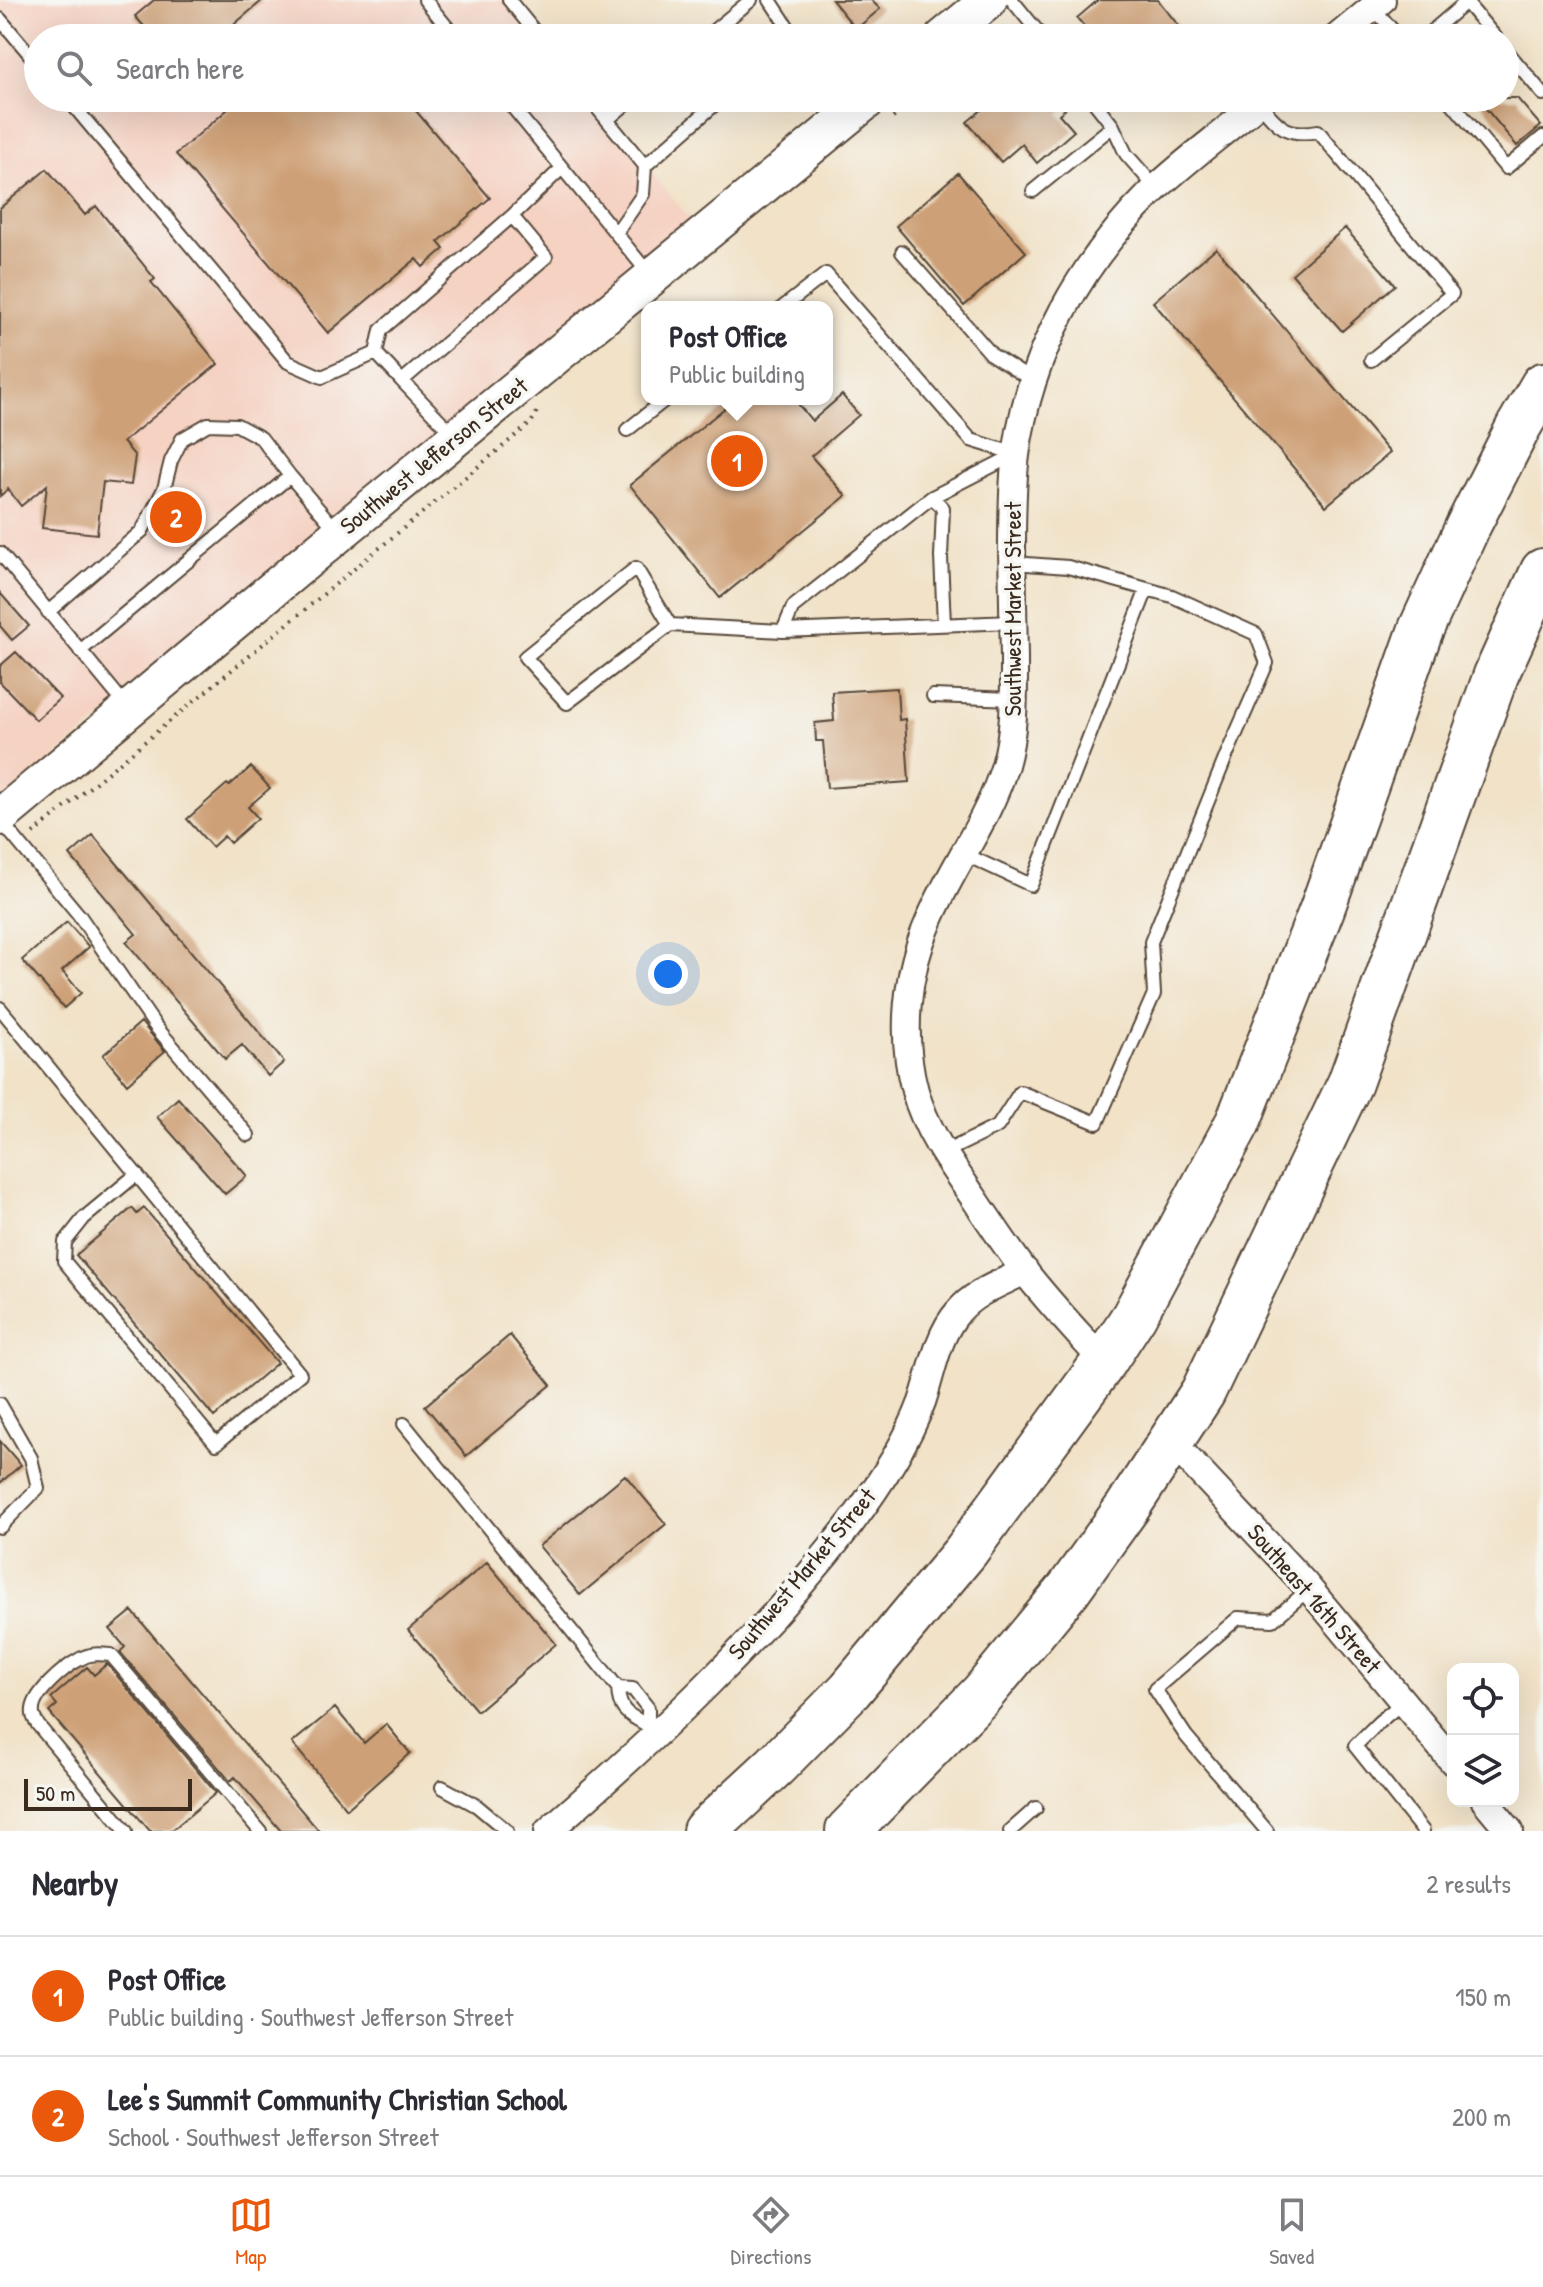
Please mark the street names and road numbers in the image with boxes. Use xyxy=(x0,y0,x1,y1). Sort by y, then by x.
street label: Southwest Jefferson Street xyxy=(333,369,535,541)
street label: Southwest Market Street xyxy=(996,501,1028,716)
street label: Southwest Market Street xyxy=(720,1480,883,1666)
street label: Southeast 16th Street xyxy=(1241,1517,1389,1681)

